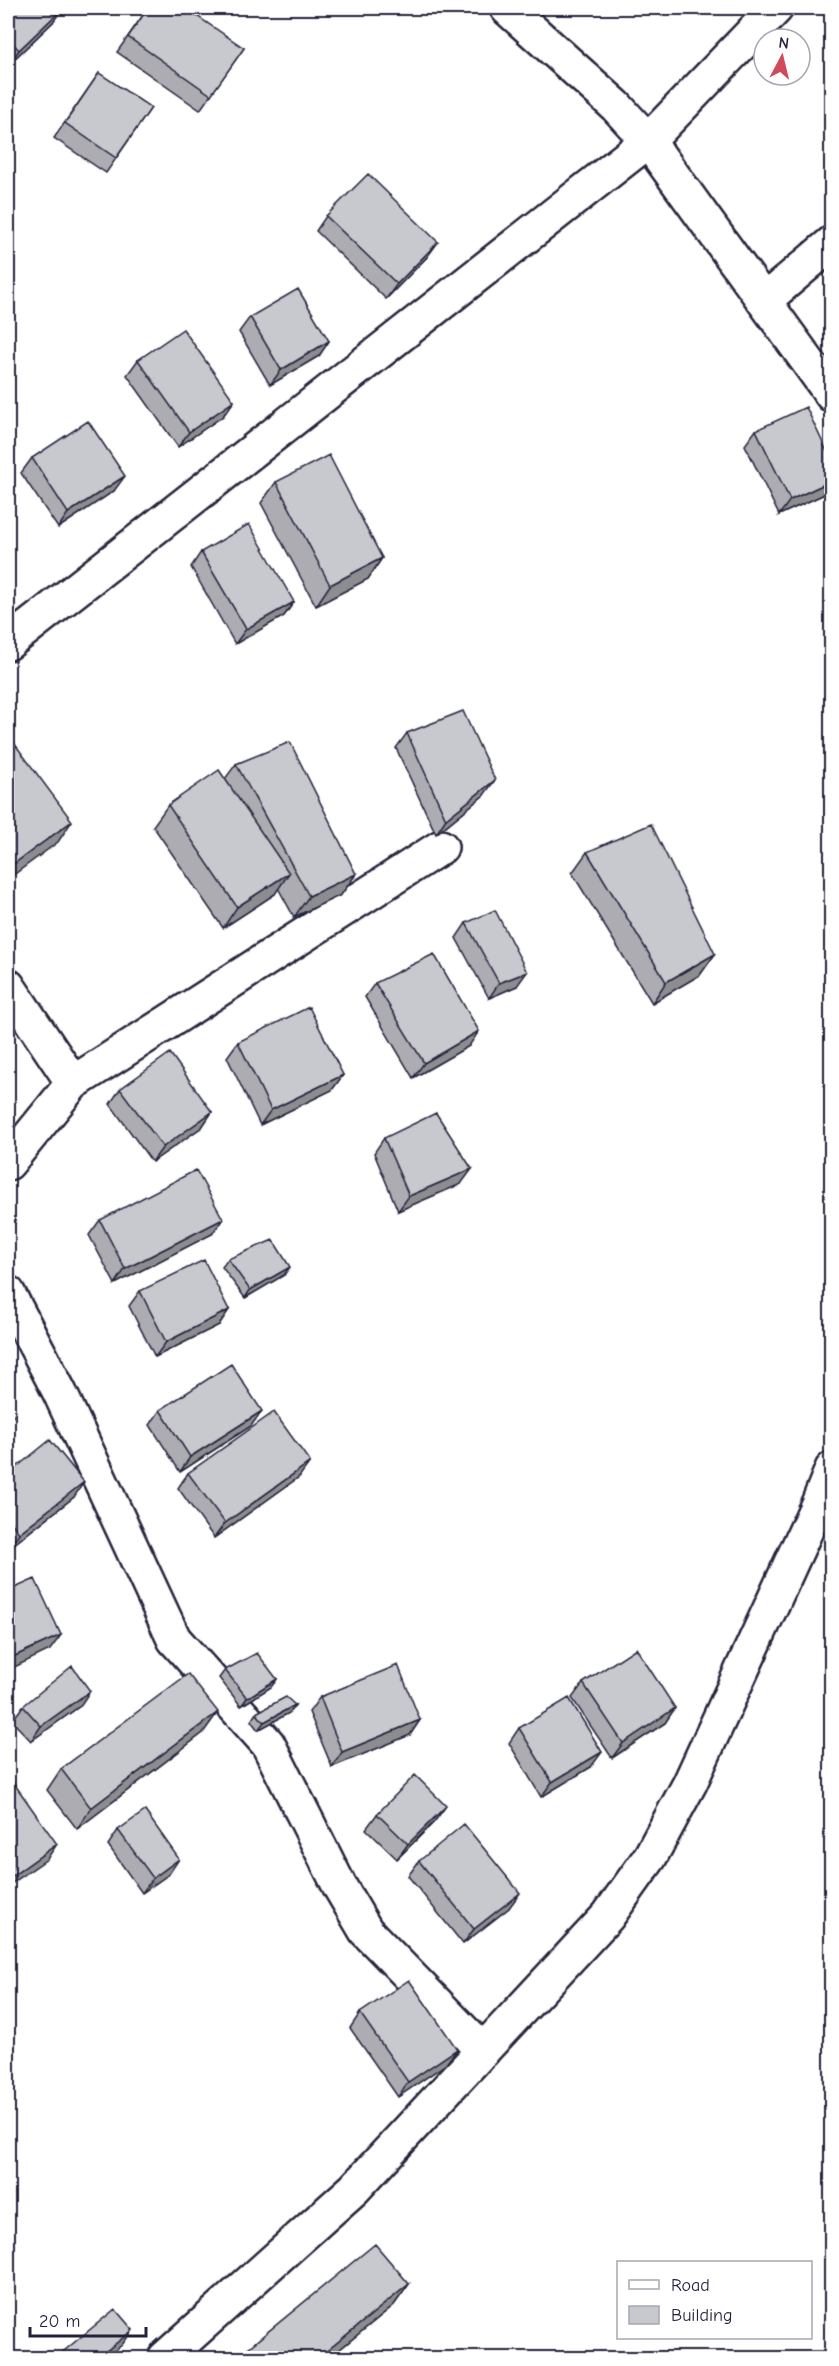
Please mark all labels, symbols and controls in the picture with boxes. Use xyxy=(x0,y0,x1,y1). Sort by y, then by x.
north arrow xyxy=(752,27,812,87)
text: N xyxy=(777,34,790,53)
legend xyxy=(617,2261,812,2339)
text: Road xyxy=(671,2275,710,2296)
scale bar xyxy=(30,2300,146,2338)
text: Building xyxy=(671,2305,733,2326)
text: 20 m xyxy=(39,2311,80,2332)

